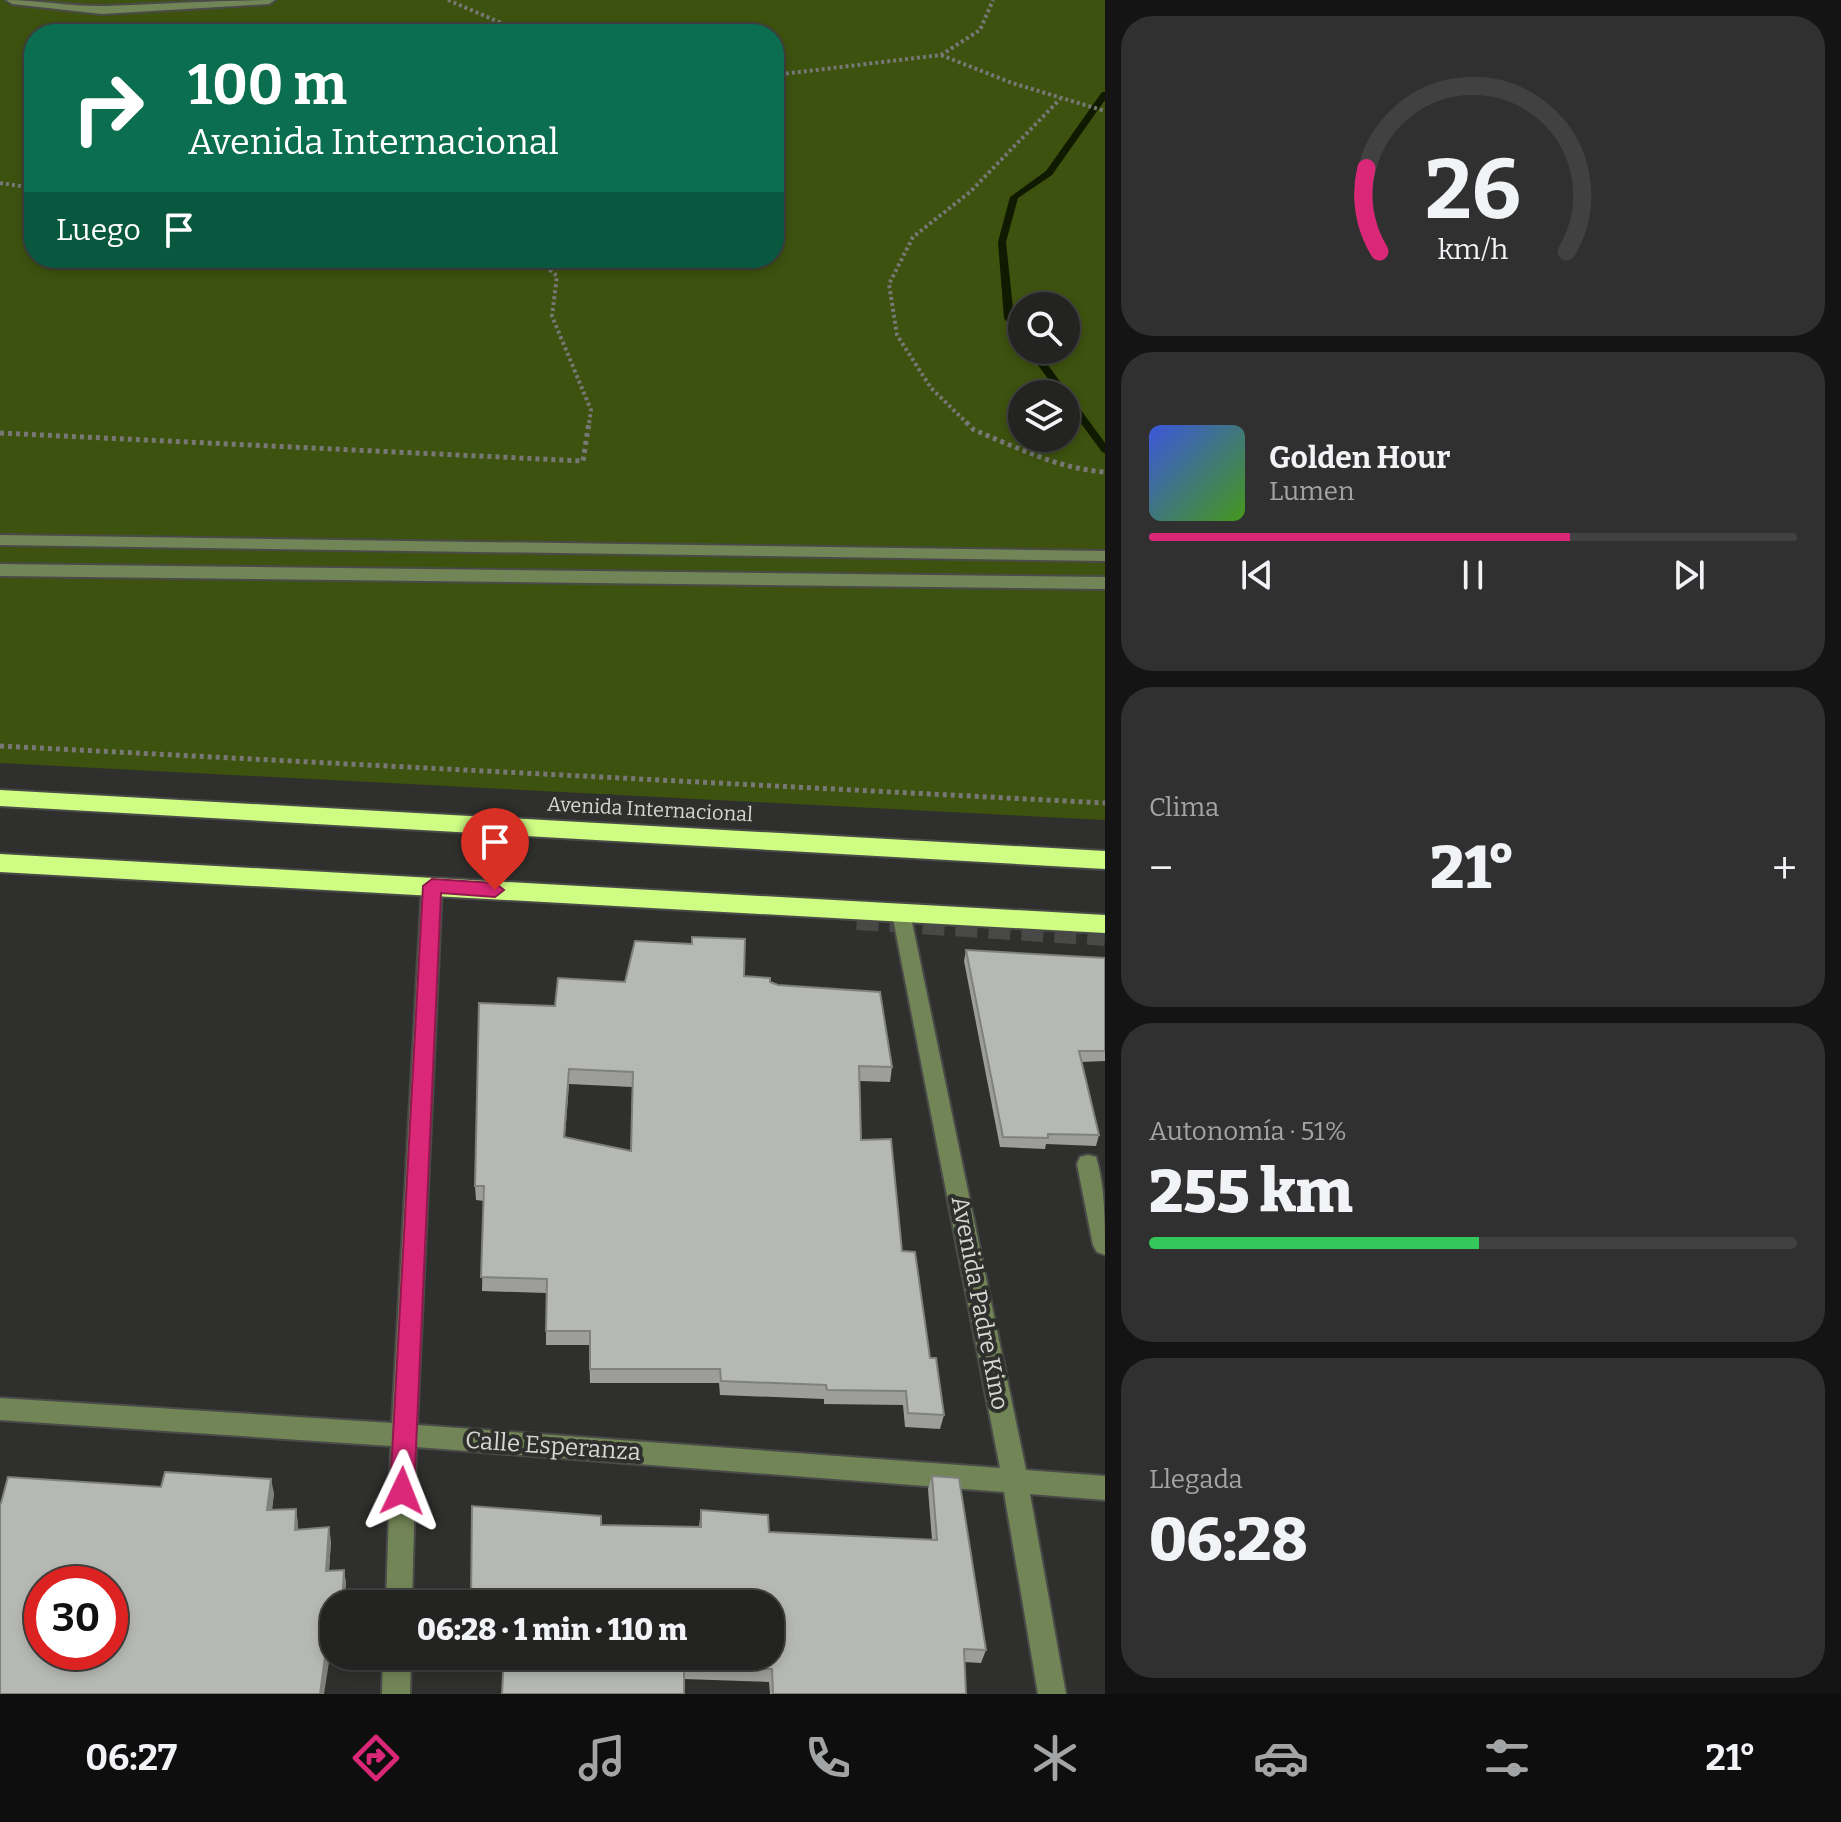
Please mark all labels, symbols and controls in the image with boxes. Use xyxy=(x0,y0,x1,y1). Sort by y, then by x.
text: 100 m xyxy=(188,52,347,119)
icon: right xyxy=(56,56,160,160)
text: Avenida Internacional xyxy=(188,120,559,164)
text: 26 xyxy=(1425,139,1521,239)
icon: arrive xyxy=(157,208,201,252)
text: Luego xyxy=(56,212,141,248)
text: km/h xyxy=(1438,232,1509,267)
map controls xyxy=(1008,292,1080,452)
button: search xyxy=(1008,292,1080,364)
button: layers xyxy=(1008,380,1080,452)
text: Golden Hour xyxy=(1269,440,1450,476)
text: Lumen xyxy=(1269,476,1355,507)
icon: previous xyxy=(1235,553,1279,597)
icon: pause xyxy=(1451,553,1495,597)
icon: next xyxy=(1667,553,1711,597)
street label: Avenida Internacional xyxy=(546,792,754,826)
text: Clima xyxy=(1149,792,1219,823)
pin xyxy=(461,808,529,890)
icon: arrive xyxy=(473,820,517,864)
text: 21° xyxy=(1430,832,1515,904)
text: − xyxy=(1149,842,1173,895)
text: + xyxy=(1772,842,1797,895)
text: Autonomía · 51% xyxy=(1149,1116,1347,1147)
text: 255 km xyxy=(1149,1156,1353,1228)
street label: Avenida Padre Kino xyxy=(946,1194,1014,1412)
street label: Calle Esperanza xyxy=(464,1426,642,1466)
position arrow xyxy=(360,1449,444,1533)
text: Llegada xyxy=(1149,1464,1243,1495)
text: 06:28 xyxy=(1149,1504,1308,1576)
speed limit sign: 30 xyxy=(24,1566,128,1670)
text: 06:28 · 1 min · 110 m xyxy=(417,1612,687,1648)
icon: directions xyxy=(348,1730,404,1786)
icon: music xyxy=(574,1730,630,1786)
icon: phone xyxy=(800,1730,856,1786)
icon: climate xyxy=(1027,1730,1083,1786)
icon: car xyxy=(1253,1730,1309,1786)
icon: filters xyxy=(1479,1730,1535,1786)
text: 06:27 xyxy=(85,1736,177,1780)
text: 21° xyxy=(1706,1736,1756,1780)

